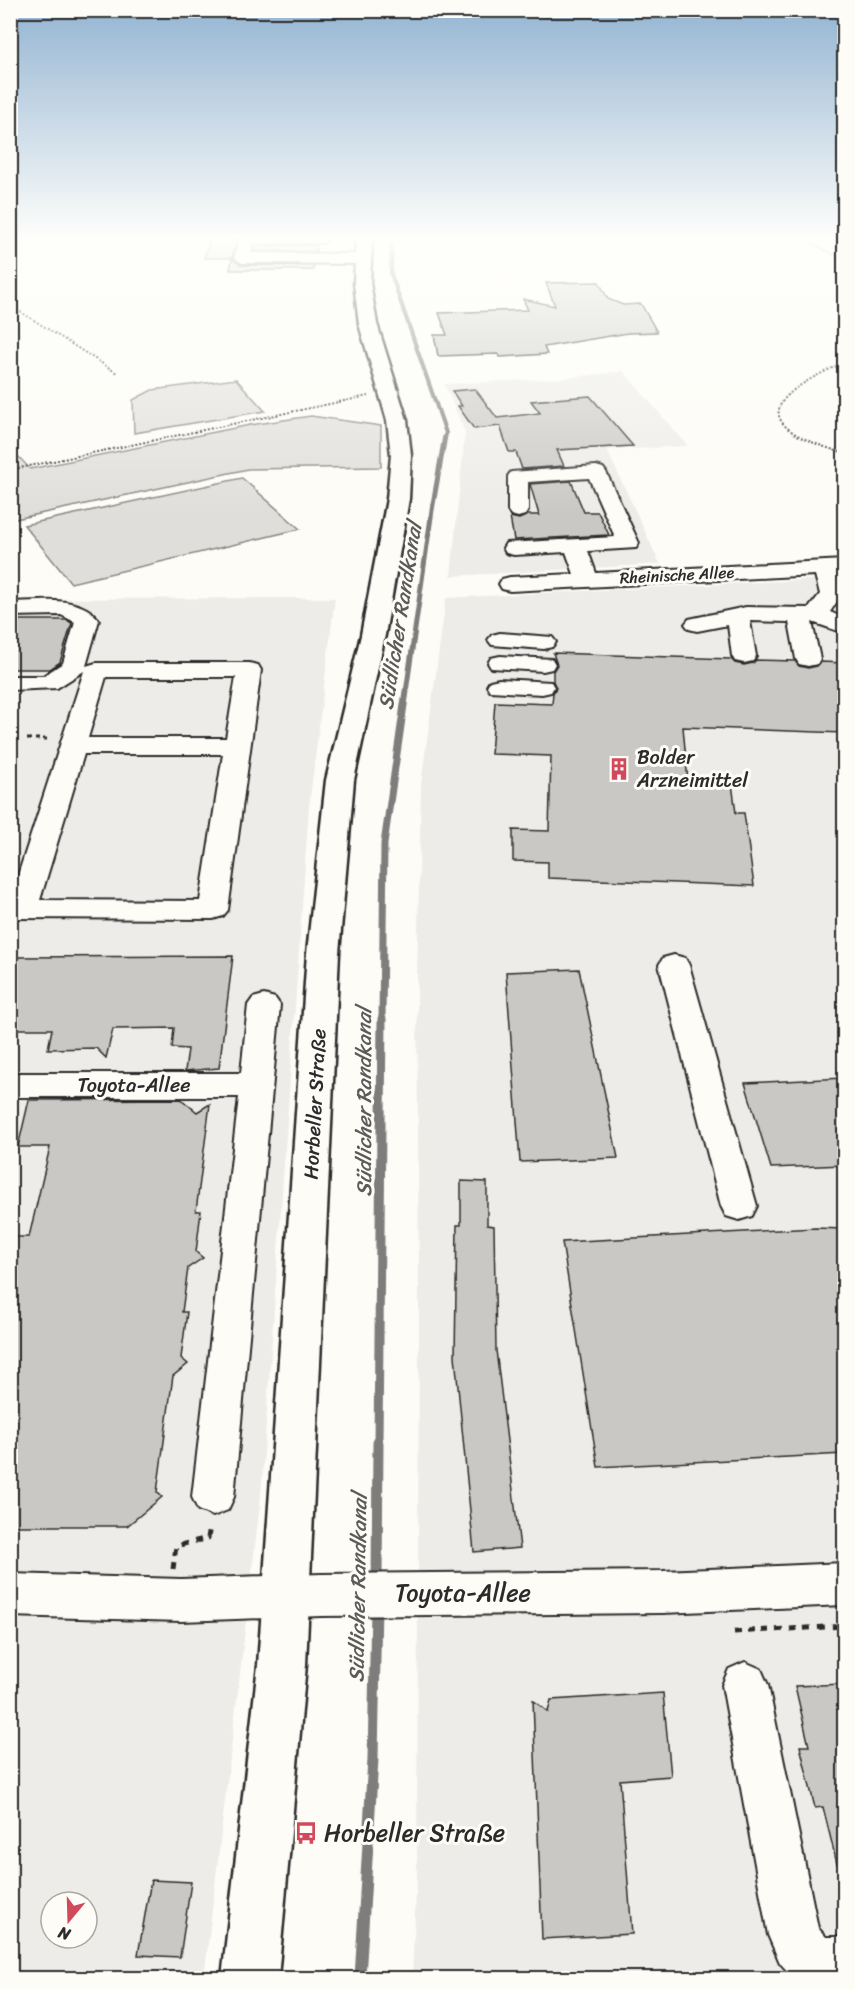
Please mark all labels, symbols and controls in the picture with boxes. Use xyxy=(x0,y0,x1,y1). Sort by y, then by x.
water label: Südlicher Randkanal xyxy=(366,515,434,712)
street label: Rheinische Allee xyxy=(619,558,735,592)
place label: Bolder Arzneimittel xyxy=(636,740,749,798)
building icon: Bolder Arzneimittel xyxy=(606,756,632,782)
water label: Südlicher Randkanal xyxy=(345,1002,383,1197)
street label: Horbeller Straße xyxy=(294,1028,336,1180)
street label: Toyota-Allee xyxy=(77,1068,191,1103)
water label: Südlicher Randkanal xyxy=(337,1488,379,1683)
street label: Toyota-Allee xyxy=(395,1572,531,1614)
place label: Horbeller Straße xyxy=(324,1812,505,1854)
bus stop icon: Horbeller Straße xyxy=(293,1820,319,1846)
north arrow xyxy=(39,1890,99,1950)
text: N xyxy=(53,1918,75,1950)

